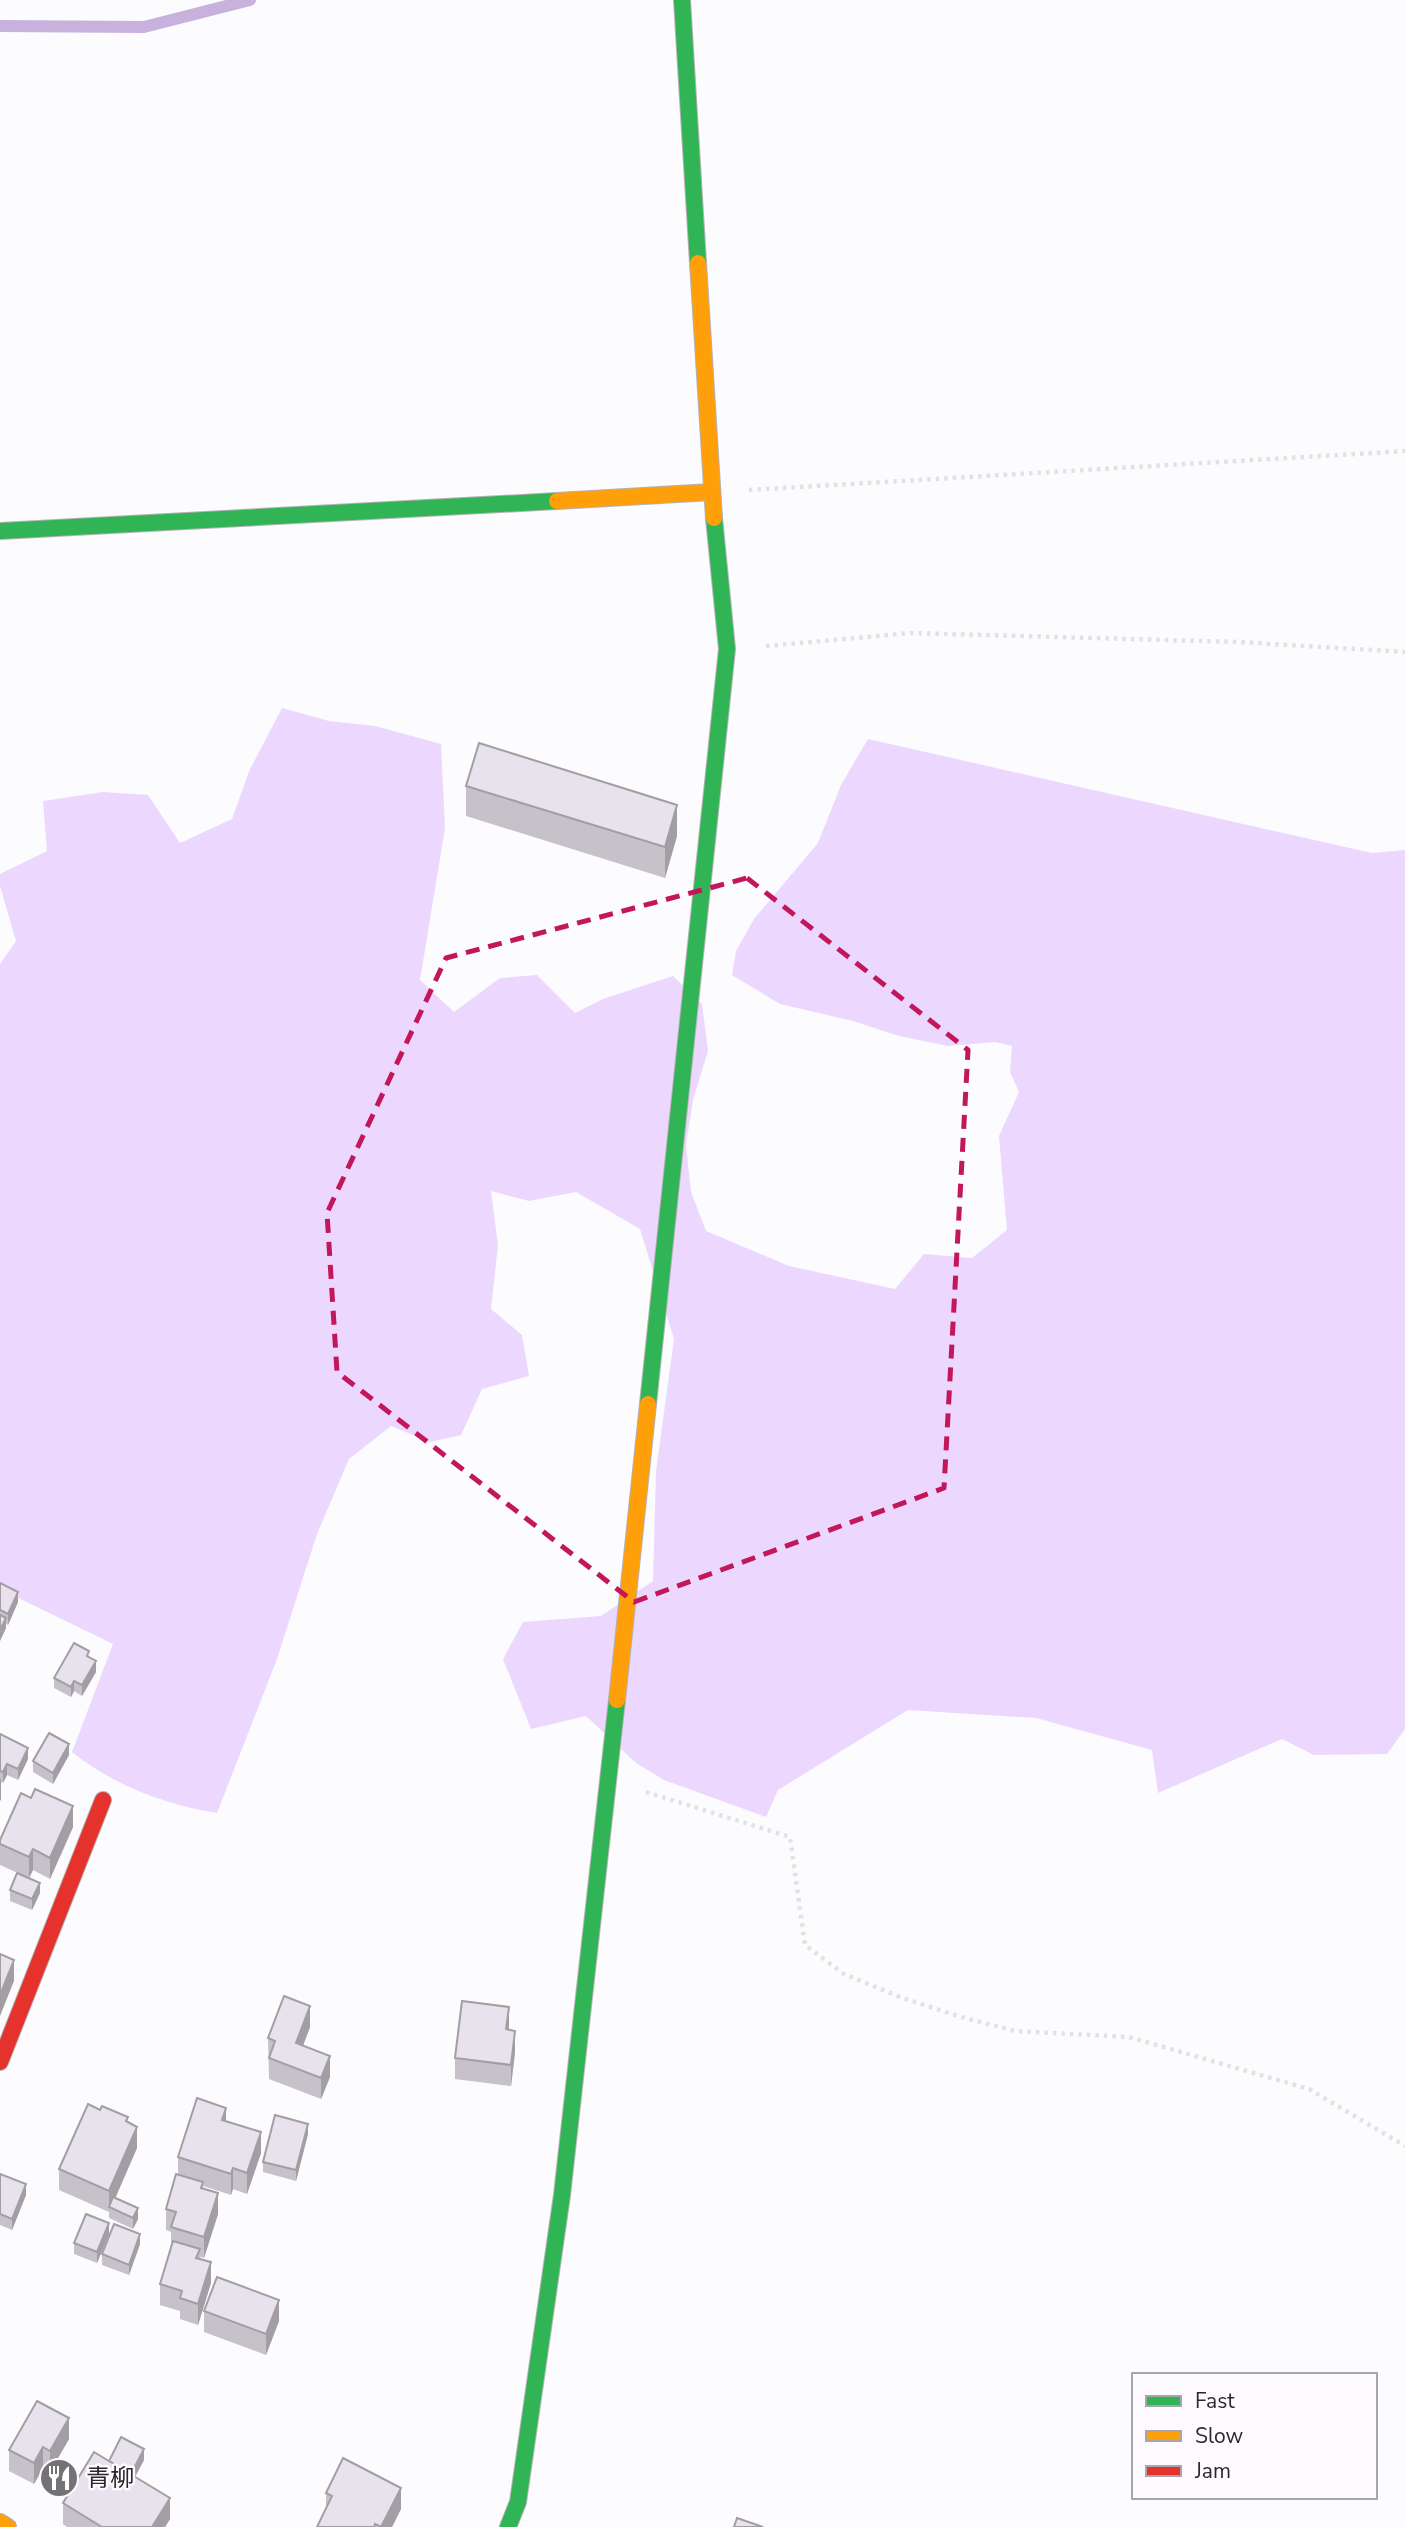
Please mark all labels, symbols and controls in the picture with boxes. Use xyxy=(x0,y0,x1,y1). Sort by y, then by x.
legend xyxy=(1132,2373,1377,2499)
text: Fast xyxy=(1195,2387,1235,2415)
text: Slow xyxy=(1195,2422,1244,2450)
restaurant icon: 青柳 xyxy=(38,2457,80,2499)
text: Jam xyxy=(1194,2457,1231,2485)
place label: 青柳 xyxy=(86,2462,134,2494)

